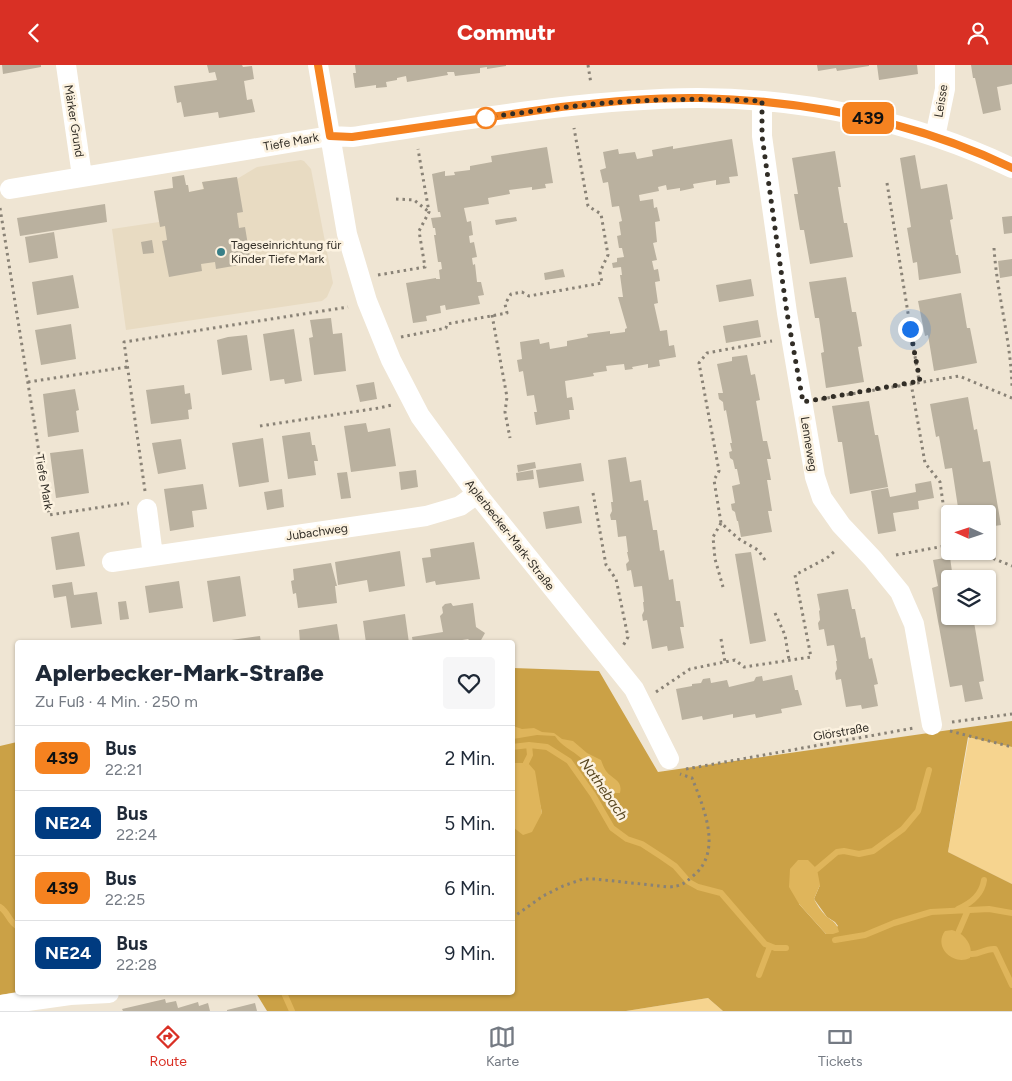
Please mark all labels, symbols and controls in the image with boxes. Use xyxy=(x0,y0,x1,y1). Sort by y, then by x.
icon: back xyxy=(20,19,48,47)
text: Commutr xyxy=(457,19,555,46)
icon: person xyxy=(964,19,992,47)
street label: Leisse xyxy=(931,83,951,119)
street label: Märker Grund xyxy=(61,84,87,158)
line badge: 439 xyxy=(839,102,897,134)
unlabelled marker xyxy=(475,107,497,129)
text: 439 xyxy=(852,107,884,129)
street label: Tiefe Mark xyxy=(262,130,320,154)
place label: Tageseinrichtung für Kinder Tiefe Mark xyxy=(231,238,341,266)
marker: Tageseinrichtung für Kinder Tiefe Mark xyxy=(215,246,227,258)
your location xyxy=(898,317,923,342)
street label: Lenneweg xyxy=(798,416,820,472)
street label: Tiefe Mark xyxy=(32,453,56,511)
street label: Aplerbecker-Mark-Straße xyxy=(462,477,558,593)
north arrow xyxy=(941,505,996,560)
map controls xyxy=(941,505,996,625)
street label: Jubachweg xyxy=(285,521,349,543)
button: layers xyxy=(941,570,996,625)
button: heart xyxy=(443,657,495,709)
text: Aplerbecker-Mark-Straße xyxy=(35,658,324,687)
text: Zu Fuß · 4 Min. · 250 m xyxy=(35,692,198,711)
street label: Glörstraße xyxy=(812,720,870,744)
text: Bus xyxy=(105,737,136,760)
text: 439 xyxy=(47,747,78,769)
text: 2 Min. xyxy=(445,747,495,770)
water label: Nathebach xyxy=(576,755,631,824)
text: 22:21 xyxy=(105,760,143,779)
text: Bus xyxy=(116,802,148,825)
text: NE24 xyxy=(45,812,91,834)
text: 5 Min. xyxy=(444,812,495,835)
text: 22:24 xyxy=(116,825,157,844)
text: Bus xyxy=(105,867,136,890)
text: 439 xyxy=(47,877,78,899)
text: 6 Min. xyxy=(445,877,495,900)
text: 22:25 xyxy=(105,890,145,909)
text: Bus xyxy=(116,932,148,955)
text: NE24 xyxy=(45,942,91,964)
text: 9 Min. xyxy=(445,942,495,965)
text: 22:28 xyxy=(116,955,157,974)
tab: Route xyxy=(149,1023,187,1070)
tab: Karte xyxy=(486,1023,519,1070)
tab: Tickets xyxy=(818,1023,863,1070)

